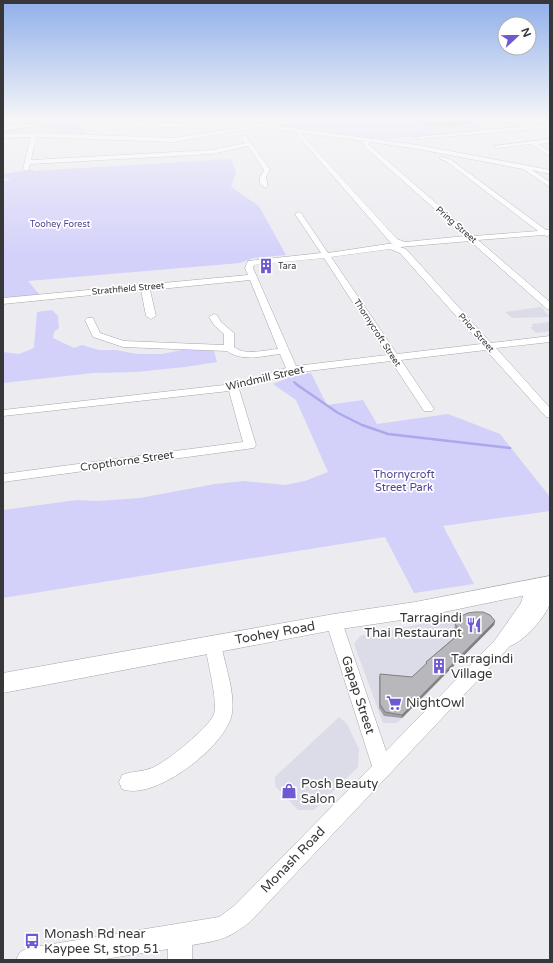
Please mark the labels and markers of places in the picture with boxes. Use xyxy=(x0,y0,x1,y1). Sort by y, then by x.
building icon: Tara xyxy=(257,257,275,275)
place label: Tara xyxy=(278,261,296,272)
place label: Tarragindi Thai Restaurant xyxy=(364,610,462,641)
restaurant icon: Tarragindi Thai Restaurant xyxy=(465,616,483,634)
place label: Tarragindi Village xyxy=(451,651,513,682)
building icon: Tarragindi Village xyxy=(430,657,448,675)
supermarket icon: NightOwl xyxy=(385,694,403,712)
place label: NightOwl xyxy=(406,695,465,711)
place label: Posh Beauty Salon xyxy=(301,776,378,807)
shop icon: Posh Beauty Salon xyxy=(280,782,298,800)
place label: Monash Rd near Kaypee St, stop 51 xyxy=(44,926,160,957)
bus stop icon: Monash Rd near Kaypee St, stop 51 xyxy=(23,932,41,950)

